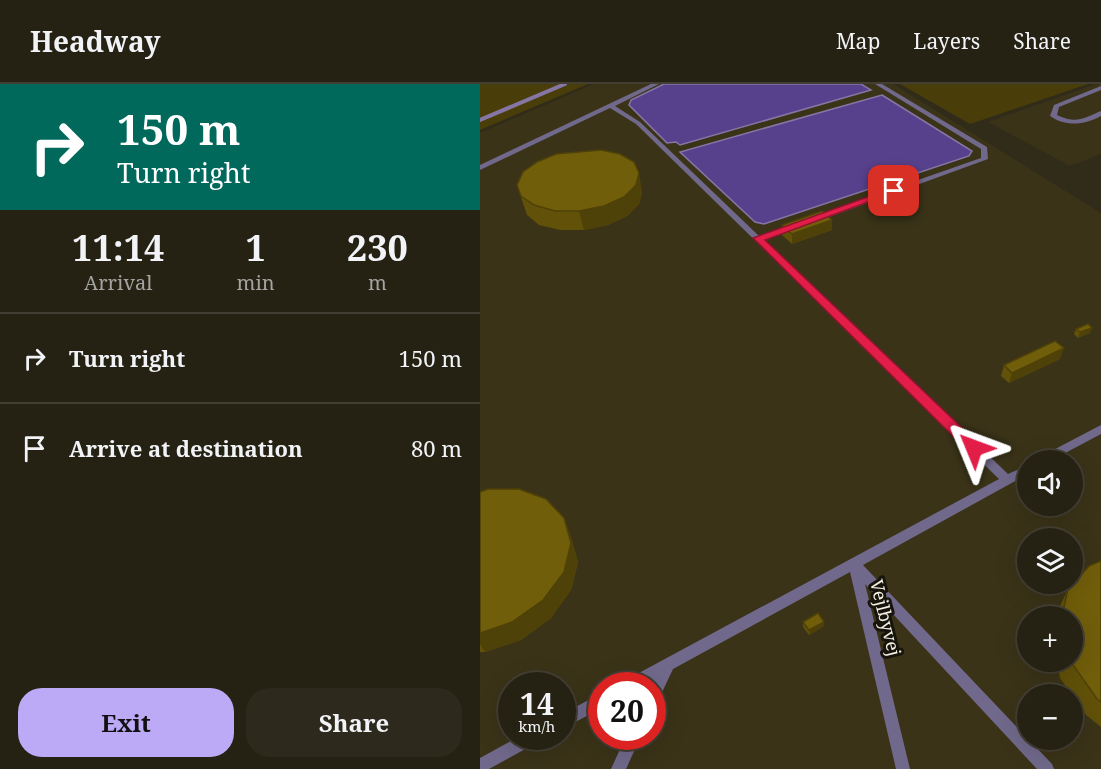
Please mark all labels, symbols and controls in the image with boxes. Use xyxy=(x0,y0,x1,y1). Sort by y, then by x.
text: Headway xyxy=(30,22,160,60)
text: Map xyxy=(836,27,880,55)
text: Layers xyxy=(913,27,980,55)
text: Share xyxy=(1013,27,1071,55)
text: 150 m xyxy=(117,100,241,157)
icon: right xyxy=(18,108,96,186)
text: Turn right xyxy=(117,154,250,191)
pin xyxy=(868,165,919,216)
icon: arrive xyxy=(877,174,910,207)
text: 11:14 xyxy=(72,223,164,272)
text: 1 xyxy=(245,223,266,272)
text: 230 xyxy=(347,223,408,272)
text: Arrival xyxy=(84,269,152,296)
text: min xyxy=(237,269,275,296)
text: m xyxy=(368,269,387,296)
icon: right xyxy=(18,342,51,375)
text: Turn right xyxy=(69,343,185,373)
text: 150 m xyxy=(399,343,462,373)
position arrow xyxy=(942,416,1006,480)
icon: arrive xyxy=(18,432,51,465)
text: Arrive at destination xyxy=(69,433,303,463)
text: 80 m xyxy=(411,433,462,463)
map controls xyxy=(1017,450,1083,750)
button: sound xyxy=(1017,450,1083,516)
button: layers xyxy=(1017,528,1083,594)
street label: Vejlbyvej xyxy=(865,577,907,659)
button: + xyxy=(1017,606,1083,672)
speed limit sign: 20 xyxy=(588,672,666,750)
text: 14 xyxy=(520,683,554,724)
button: − xyxy=(1017,684,1083,750)
button: Exit xyxy=(18,688,234,757)
button: Share xyxy=(246,688,462,757)
text: km/h xyxy=(519,716,555,736)

